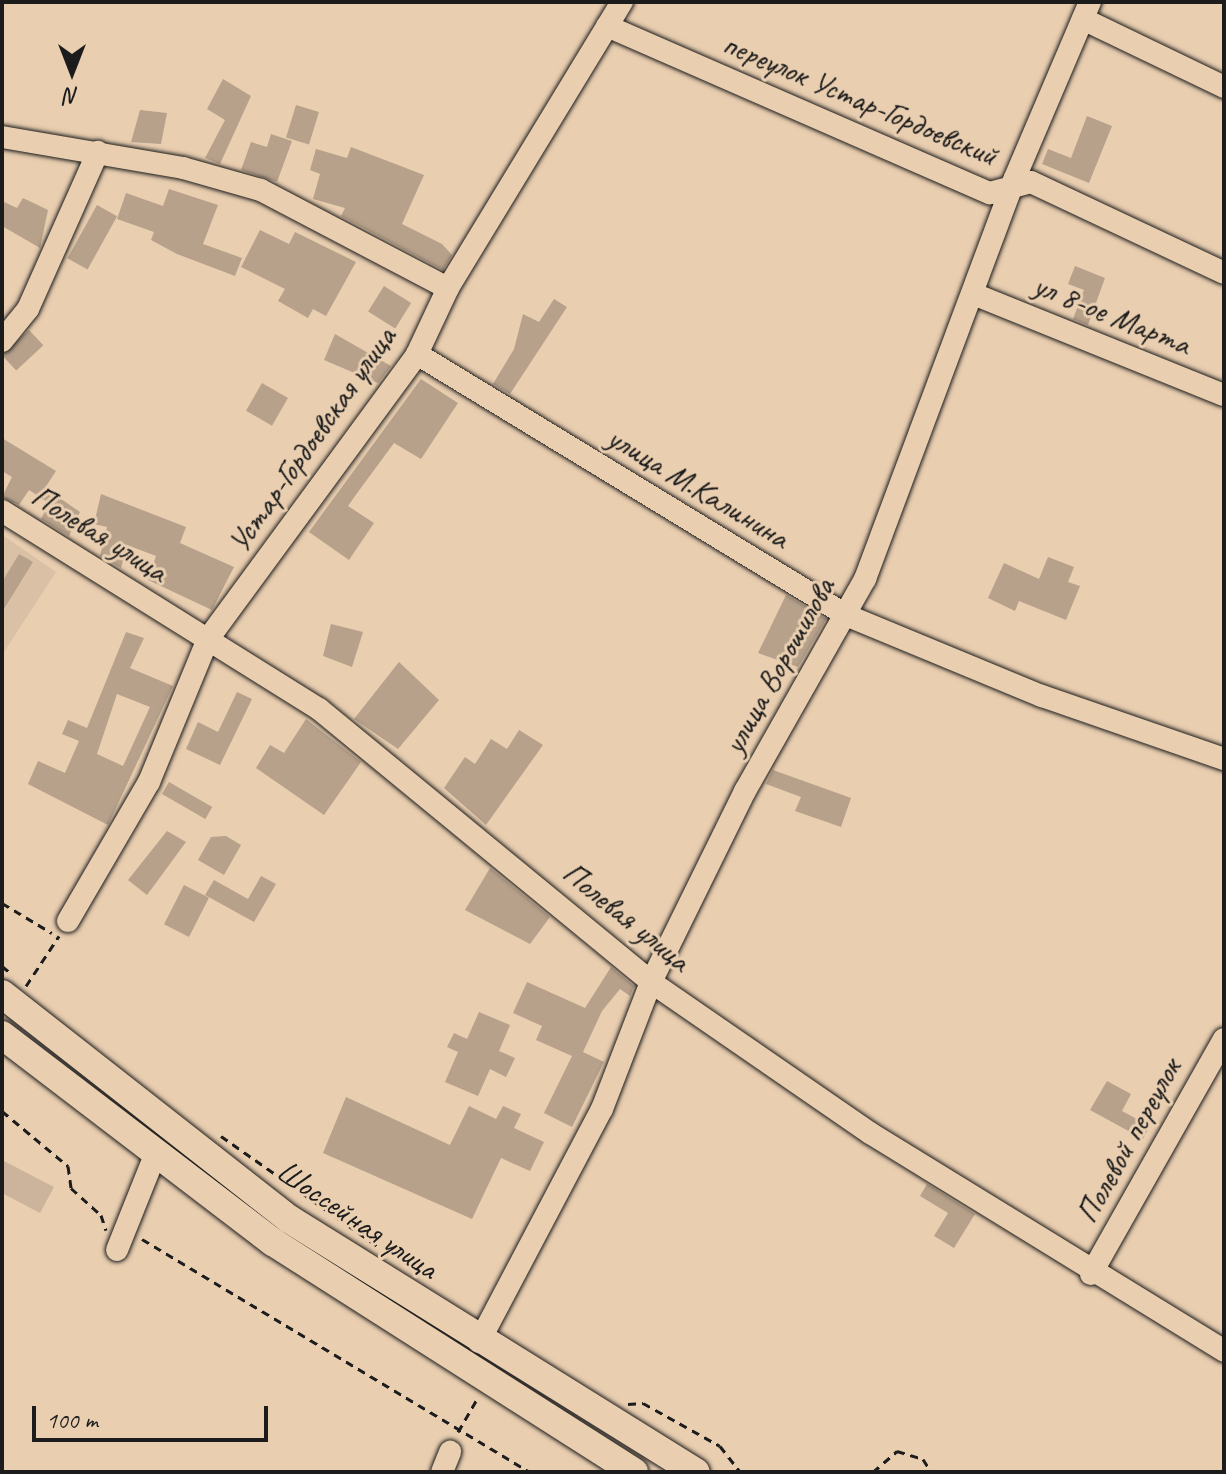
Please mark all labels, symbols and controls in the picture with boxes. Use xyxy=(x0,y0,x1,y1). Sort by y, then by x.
street label: переулок Устар-Гордоевский xyxy=(716,24,1004,176)
north arrow xyxy=(32,32,112,112)
text: N xyxy=(65,82,79,110)
street label: ул 8-ое Марта xyxy=(1028,266,1196,364)
street label: Устар-Гордоевская улица xyxy=(219,319,405,561)
street label: улица М.Калинина xyxy=(600,419,796,557)
street label: Полевая улица xyxy=(23,477,175,591)
street label: улица Ворошилова xyxy=(715,572,843,760)
street label: Полевая улица xyxy=(554,853,698,981)
street label: Полевой переулок xyxy=(1068,1052,1190,1230)
street label: Шоссейная улица xyxy=(268,1151,446,1289)
scale bar xyxy=(36,1390,272,1440)
text: 100 m xyxy=(46,1405,98,1435)

